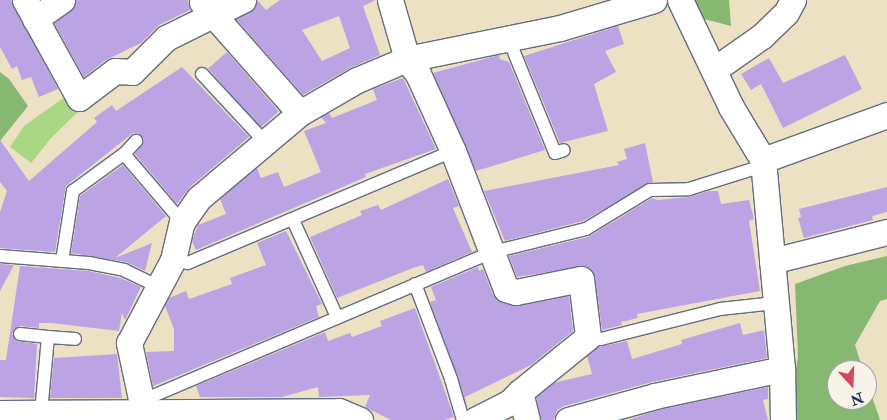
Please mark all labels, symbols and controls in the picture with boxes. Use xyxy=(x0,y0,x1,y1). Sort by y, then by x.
north arrow xyxy=(827,360,877,410)
text: N xyxy=(848,388,866,409)

